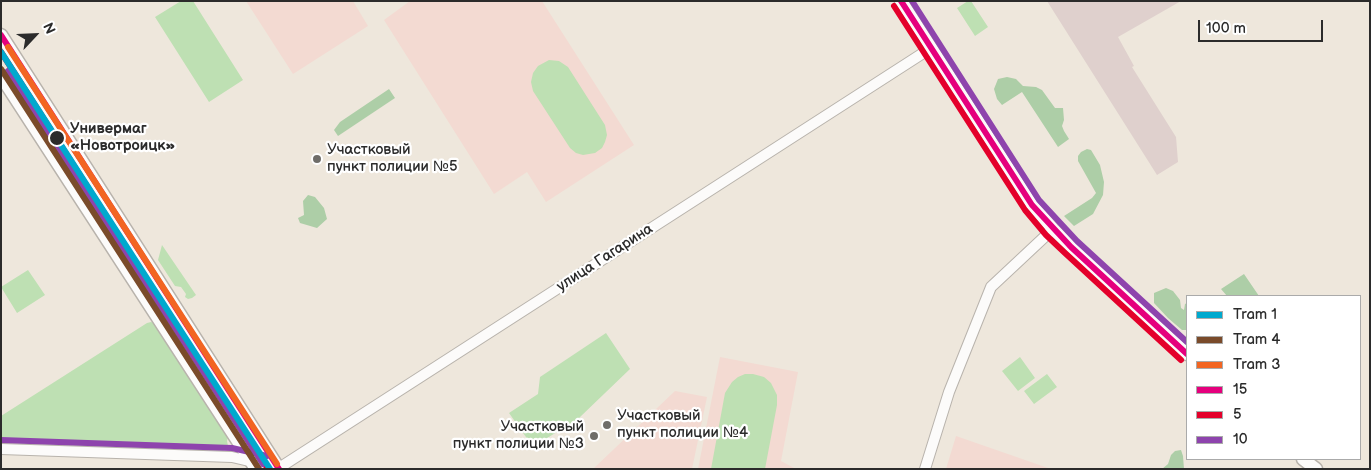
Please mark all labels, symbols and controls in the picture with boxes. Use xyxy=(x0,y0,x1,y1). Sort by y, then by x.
north arrow xyxy=(10,10,60,60)
scale bar xyxy=(1201,10,1326,42)
text: 100 m xyxy=(1206,19,1246,38)
text: N xyxy=(39,20,59,37)
place label: Универмаг «Новотроицк» xyxy=(70,120,175,155)
marker: Универмаг «Новотроицк» xyxy=(48,129,66,147)
place label: Участковый пункт полиции №5 xyxy=(327,141,458,176)
marker: Участковый пункт полиции №5 xyxy=(311,153,323,165)
street label: улица Гагарина xyxy=(553,220,657,296)
legend xyxy=(1186,295,1361,460)
text: Tram 1 xyxy=(1233,305,1277,324)
text: Tram 4 xyxy=(1233,330,1280,349)
text: Tram 3 xyxy=(1233,355,1281,374)
text: 15 xyxy=(1233,380,1247,399)
text: 5 xyxy=(1233,405,1242,424)
place label: Участковый пункт полиции №4 xyxy=(617,407,748,442)
place label: Участковый пункт полиции №3 xyxy=(453,418,584,453)
marker: Участковый пункт полиции №4 xyxy=(601,419,613,431)
marker: Участковый пункт полиции №3 xyxy=(588,430,600,442)
text: 10 xyxy=(1233,430,1248,449)

